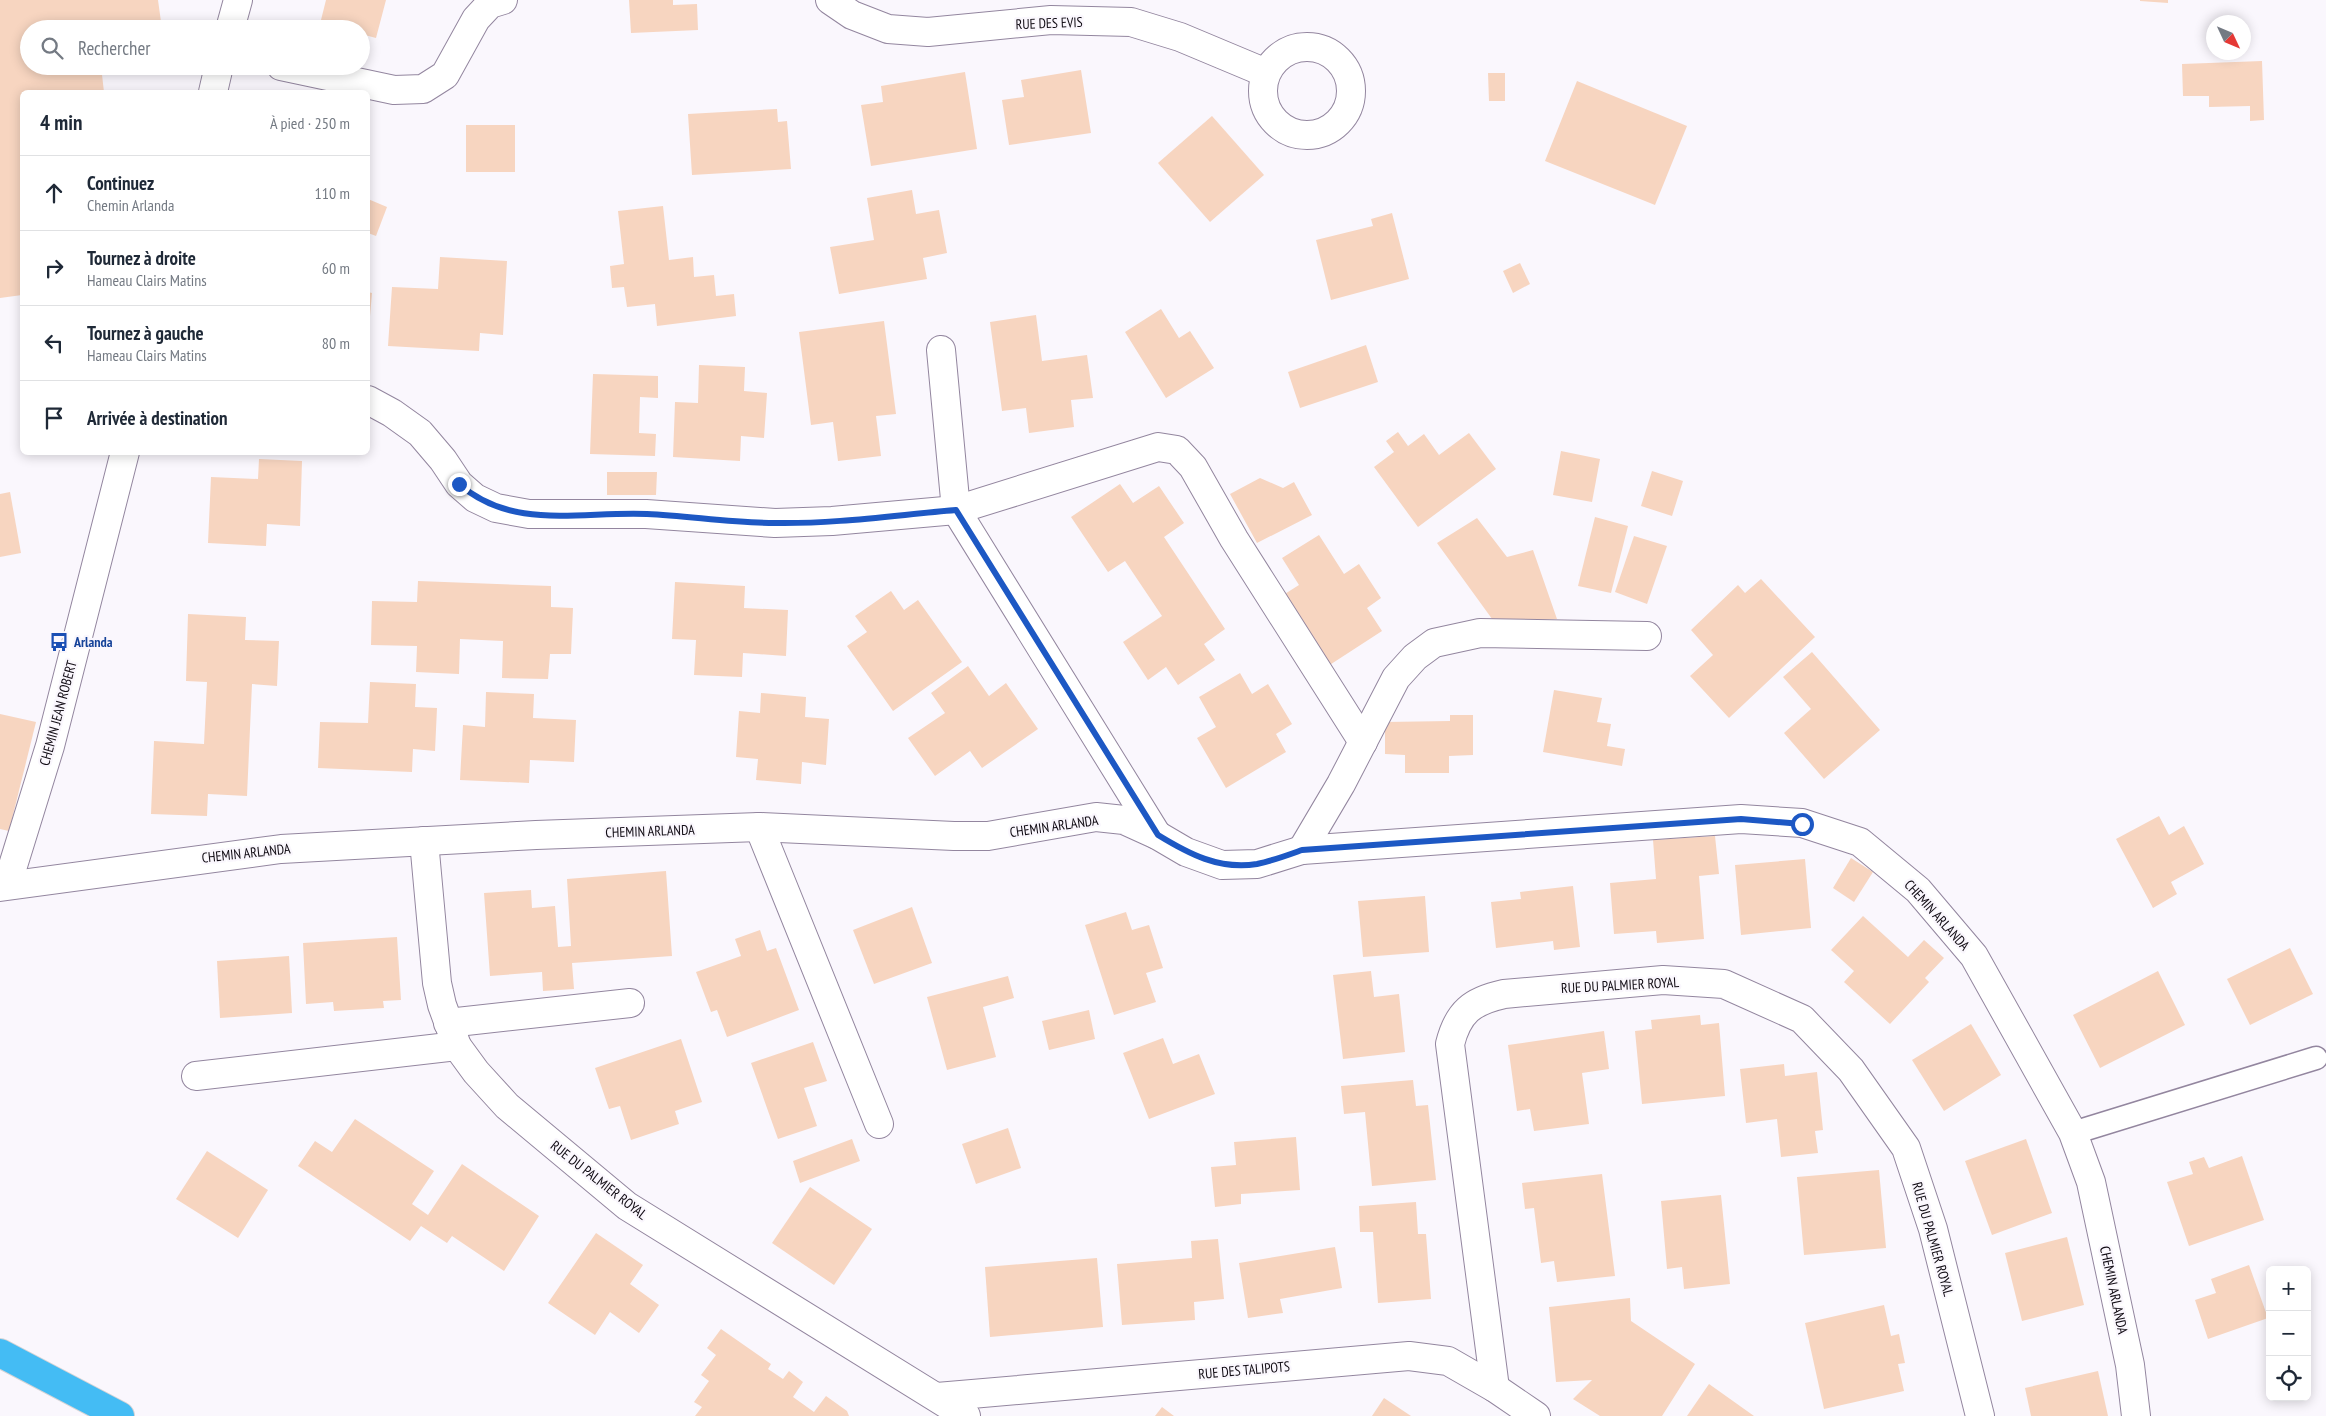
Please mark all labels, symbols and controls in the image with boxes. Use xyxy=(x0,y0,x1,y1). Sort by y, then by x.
street label: RUE DES EVIS xyxy=(1015,13,1083,33)
north arrow xyxy=(2206,15,2251,60)
search box xyxy=(20,20,370,75)
icon: search xyxy=(38,34,66,62)
text: Rechercher xyxy=(78,36,150,60)
text: 4 min xyxy=(40,109,82,136)
text: À pied · 250 m xyxy=(270,113,350,133)
text: Continuez xyxy=(87,171,154,195)
icon: ahead xyxy=(40,179,68,207)
text: 110 m xyxy=(315,183,350,203)
text: Chemin Arlanda xyxy=(87,195,174,215)
text: Tournez à droite xyxy=(87,246,196,270)
icon: right xyxy=(40,254,68,282)
text: 60 m xyxy=(322,258,350,278)
text: Hameau Clairs Matins xyxy=(87,270,207,290)
text: Tournez à gauche xyxy=(87,321,204,345)
icon: left xyxy=(40,329,68,357)
text: 80 m xyxy=(322,333,350,353)
text: Hameau Clairs Matins xyxy=(87,345,207,365)
icon: arrive xyxy=(40,404,68,432)
text: Arrivée à destination xyxy=(87,406,228,430)
route end xyxy=(448,473,471,496)
bus stop icon: Arlanda xyxy=(48,631,70,653)
place label: Arlanda xyxy=(73,633,113,651)
street label: CHEMIN JEAN ROBERT xyxy=(35,658,81,768)
street label: CHEMIN ARLANDA xyxy=(1009,811,1100,841)
route start xyxy=(1791,813,1814,836)
street label: CHEMIN ARLANDA xyxy=(605,820,695,842)
street label: CHEMIN ARLANDA xyxy=(201,839,292,867)
street label: CHEMIN ARLANDA xyxy=(1900,876,1974,954)
street label: RUE DU PALMIER ROYAL xyxy=(1561,973,1680,997)
street label: RUE DU PALMIER ROYAL xyxy=(547,1137,651,1224)
street label: RUE DU PALMIER ROYAL xyxy=(1908,1180,1958,1298)
street label: CHEMIN ARLANDA xyxy=(2096,1244,2132,1336)
map controls xyxy=(2266,1266,2311,1401)
button: + xyxy=(2266,1266,2311,1311)
button: − xyxy=(2266,1311,2311,1356)
button: locate xyxy=(2266,1356,2311,1401)
street label: RUE DES TALIPOTS xyxy=(1198,1357,1290,1383)

